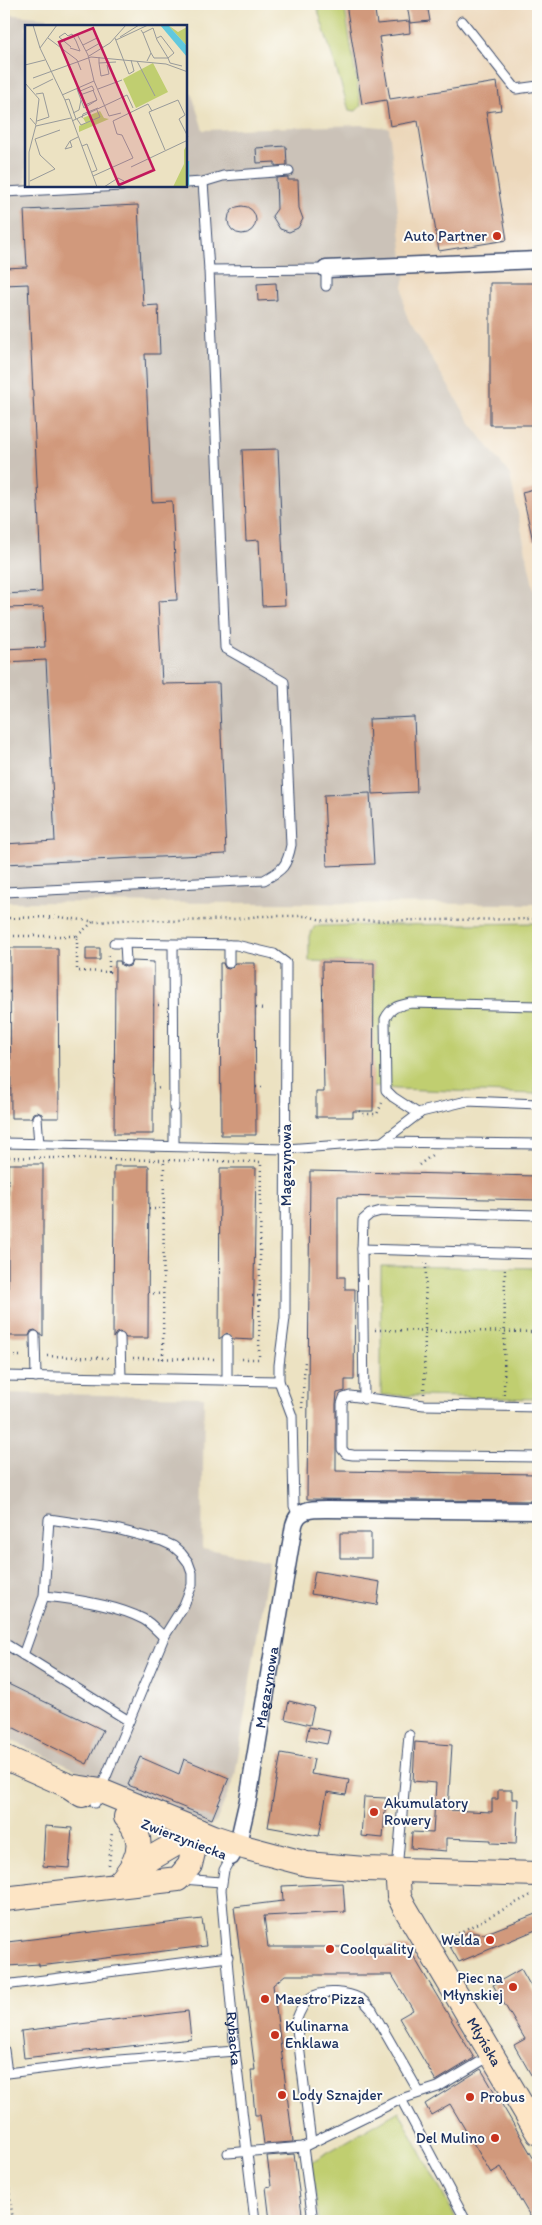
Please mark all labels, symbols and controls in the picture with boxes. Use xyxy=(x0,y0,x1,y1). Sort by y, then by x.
inset map xyxy=(25,25,188,188)
place label: Auto Partner xyxy=(404,227,487,245)
marker: Auto Partner xyxy=(491,230,503,242)
street label: Magazynowa xyxy=(277,1123,295,1206)
street label: Magazynowa xyxy=(251,1645,283,1730)
place label: Akumulatory Rowery xyxy=(384,1794,468,1829)
marker: Akumulatory Rowery xyxy=(368,1806,380,1818)
street label: Zwierzyniecka xyxy=(139,1814,230,1864)
place label: Welda xyxy=(441,1931,481,1949)
marker: Welda xyxy=(484,1934,496,1946)
place label: Coolquality xyxy=(340,1940,414,1958)
marker: Coolquality xyxy=(324,1943,336,1955)
place label: Piec na Młynskiej xyxy=(443,1969,503,2004)
marker: Piec na Młynskiej xyxy=(507,1981,519,1993)
place label: Maestro Pizza xyxy=(275,1990,365,2008)
marker: Maestro Pizza xyxy=(259,1993,271,2005)
street label: Rybacka xyxy=(223,2011,246,2067)
street label: Młyńska xyxy=(463,2014,506,2070)
place label: Kulinarna Enklawa xyxy=(285,2017,349,2052)
marker: Kulinarna Enklawa xyxy=(269,2029,281,2041)
place label: Lody Sznajder xyxy=(292,2086,383,2104)
place label: Probus xyxy=(480,2088,525,2106)
marker: Lody Sznajder xyxy=(276,2089,288,2101)
marker: Probus xyxy=(464,2091,476,2103)
place label: Del Mulino xyxy=(416,2129,485,2147)
marker: Del Mulino xyxy=(489,2132,501,2144)

